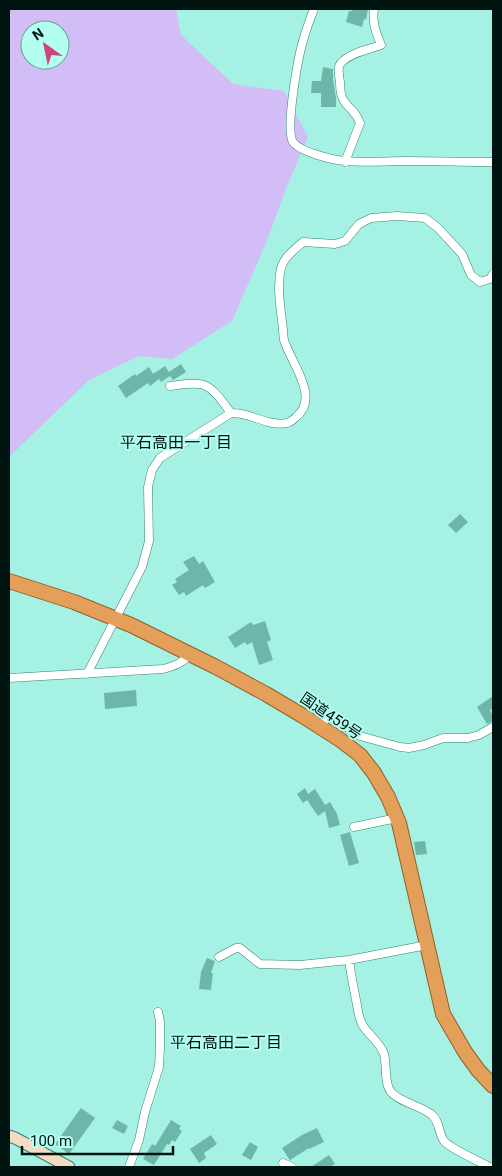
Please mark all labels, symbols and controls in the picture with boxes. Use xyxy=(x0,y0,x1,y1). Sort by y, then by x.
north arrow xyxy=(20,20,70,70)
text: N xyxy=(29,25,46,44)
district label: 平石高田一丁目 xyxy=(120,433,232,452)
street label: 国道459号 xyxy=(297,689,365,743)
district label: 平石高田二丁目 xyxy=(170,1033,282,1052)
scale bar xyxy=(22,1124,174,1156)
text: 100 m xyxy=(30,1132,72,1150)

